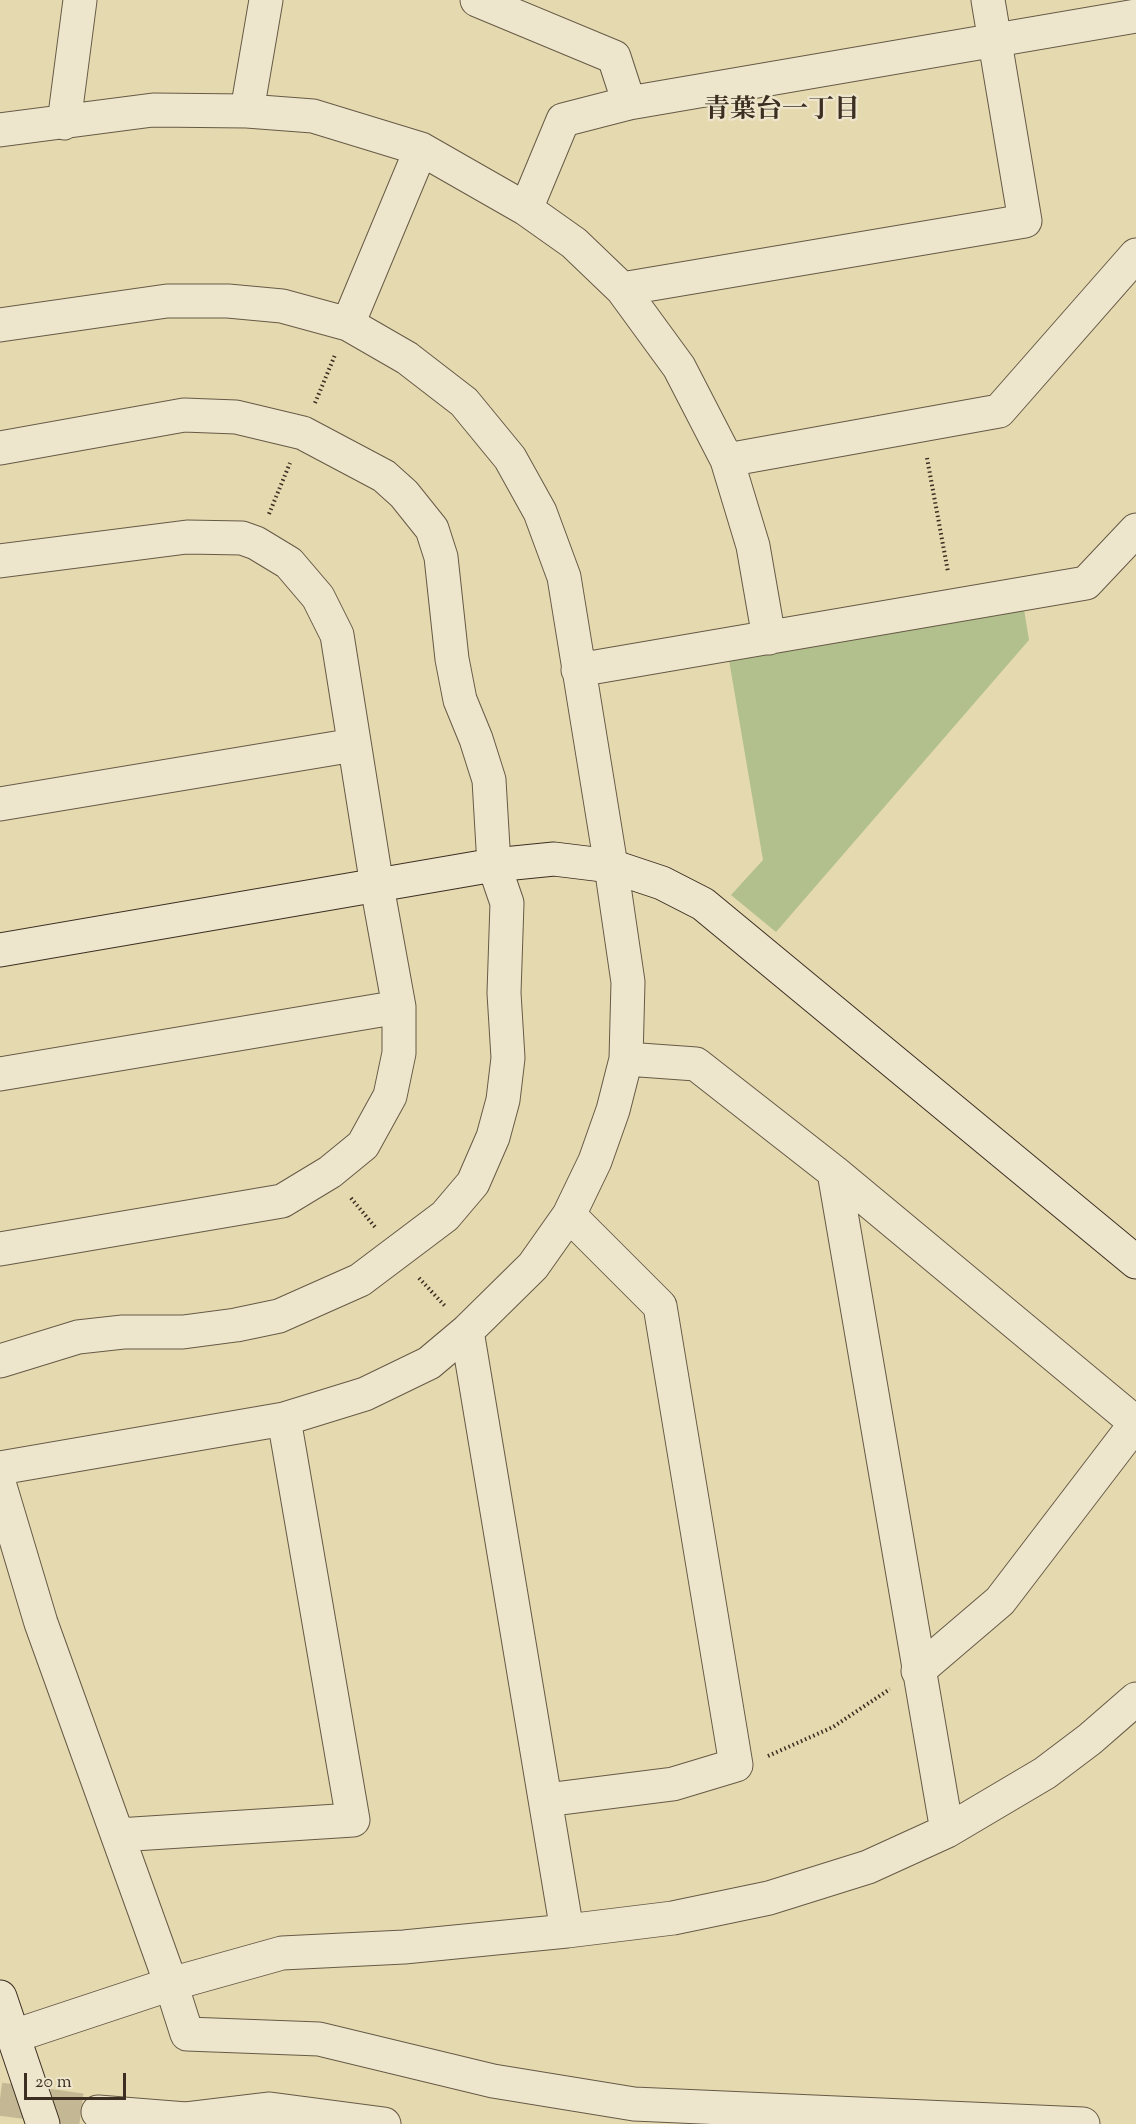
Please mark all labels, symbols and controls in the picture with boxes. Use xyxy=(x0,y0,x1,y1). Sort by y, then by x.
district label: 青葉台一丁目 xyxy=(704,97,860,129)
scale bar xyxy=(27,2061,129,2099)
text: 20 m xyxy=(35,2070,72,2096)

